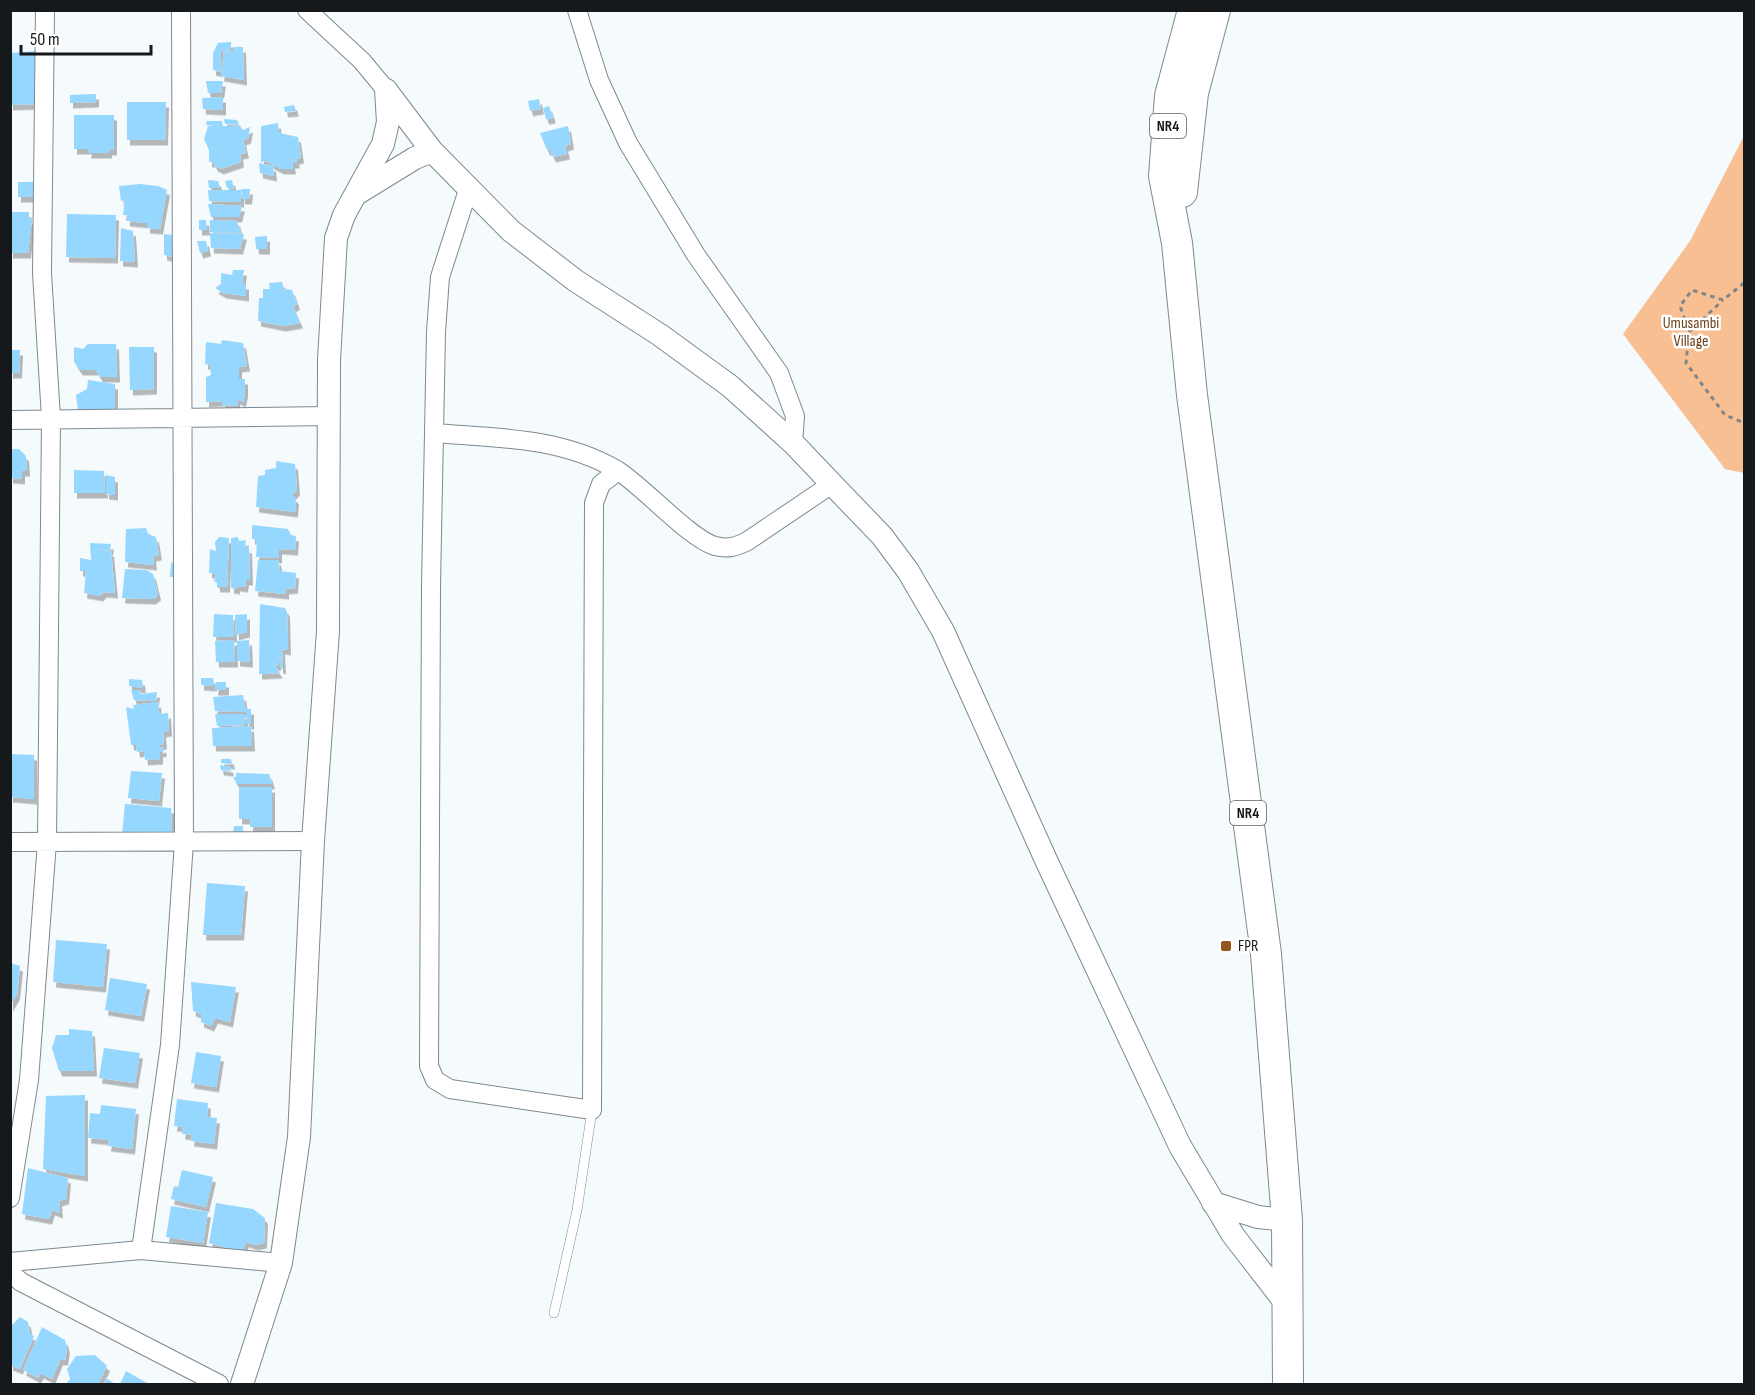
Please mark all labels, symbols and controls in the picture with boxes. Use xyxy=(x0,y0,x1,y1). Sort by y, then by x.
scale bar xyxy=(21,18,152,56)
text: 50 m xyxy=(30,29,60,50)
road number: NR4 xyxy=(1150,114,1186,138)
park label: Umusambi Village xyxy=(1663,314,1719,351)
road number: NR4 xyxy=(1230,801,1266,825)
place label: FPR xyxy=(1238,937,1258,956)
marker: FPR xyxy=(1219,939,1233,953)

